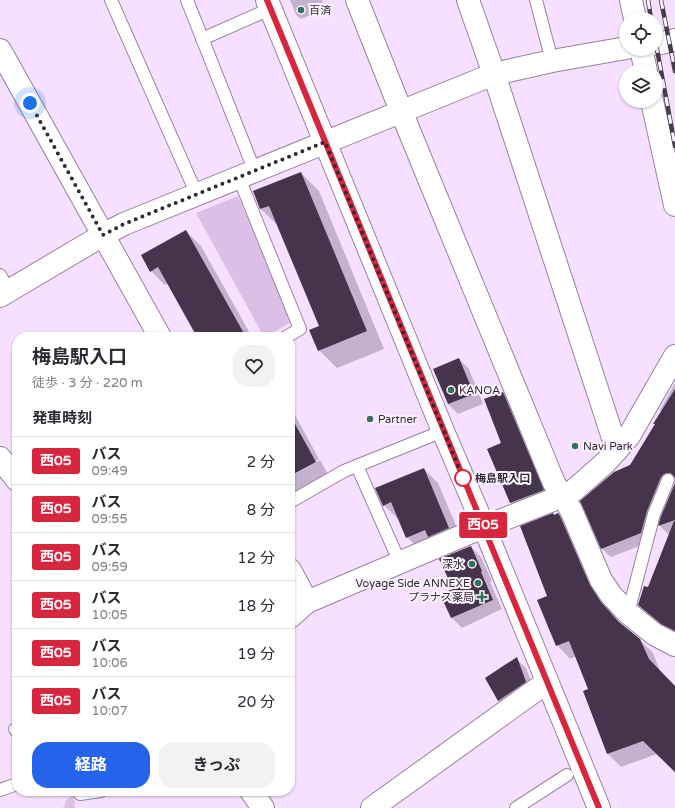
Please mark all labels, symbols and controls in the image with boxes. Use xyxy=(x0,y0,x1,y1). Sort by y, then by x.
place label: 百済 xyxy=(309,4,331,17)
marker: 百済 xyxy=(296,5,306,15)
map controls xyxy=(619,12,663,108)
button: locate xyxy=(619,12,663,56)
button: layers xyxy=(619,64,663,108)
your location xyxy=(20,93,40,113)
button: heart xyxy=(233,345,275,387)
text: 梅島駅入口 xyxy=(32,346,127,368)
text: 徒歩 · 3 分 · 220 m xyxy=(32,375,143,391)
place label: KANOA xyxy=(459,384,500,397)
marker: KANOA xyxy=(446,385,456,395)
text: 発車時刻 xyxy=(32,409,92,427)
place label: Partner xyxy=(378,413,418,426)
marker: Partner xyxy=(365,414,375,424)
place label: Navi Park xyxy=(583,440,633,453)
marker: Navi Park xyxy=(570,441,580,451)
text: バス xyxy=(92,445,122,463)
text: 西05 xyxy=(40,452,72,469)
text: 2 分 xyxy=(247,453,275,471)
text: 09:49 xyxy=(92,463,128,479)
marker: 梅島駅入口 xyxy=(454,469,472,487)
place label: 梅島駅入口 xyxy=(475,472,530,485)
text: バス xyxy=(92,493,122,511)
text: 西05 xyxy=(40,500,72,517)
text: 8 分 xyxy=(247,501,275,519)
text: 09:55 xyxy=(92,511,128,527)
line badge: 西05 xyxy=(460,512,506,538)
text: 西05 xyxy=(467,516,499,533)
text: バス xyxy=(92,541,122,559)
text: 西05 xyxy=(40,548,72,565)
text: 12 分 xyxy=(237,549,275,567)
place label: 深水 xyxy=(442,558,464,571)
text: 09:59 xyxy=(92,559,128,575)
marker: 深水 xyxy=(467,559,477,569)
place label: Voyage Side ANNEXE xyxy=(356,577,470,590)
marker: Voyage Side ANNEXE xyxy=(473,578,483,588)
text: バス xyxy=(92,589,122,607)
place label: プラナス薬局 xyxy=(408,591,474,604)
marker: プラナス薬局 xyxy=(477,592,487,602)
text: 西05 xyxy=(40,596,72,613)
text: 18 分 xyxy=(237,597,275,615)
text: 10:05 xyxy=(92,607,128,623)
text: バス xyxy=(92,637,122,655)
text: 西05 xyxy=(40,644,72,661)
text: 19 分 xyxy=(237,645,275,663)
text: 10:06 xyxy=(92,655,128,671)
text: バス xyxy=(92,685,122,703)
text: 西05 xyxy=(40,692,72,709)
text: 20 分 xyxy=(237,693,275,711)
text: 10:07 xyxy=(92,703,128,719)
button: 経路 xyxy=(32,742,150,788)
button: きっぷ xyxy=(158,742,275,788)

